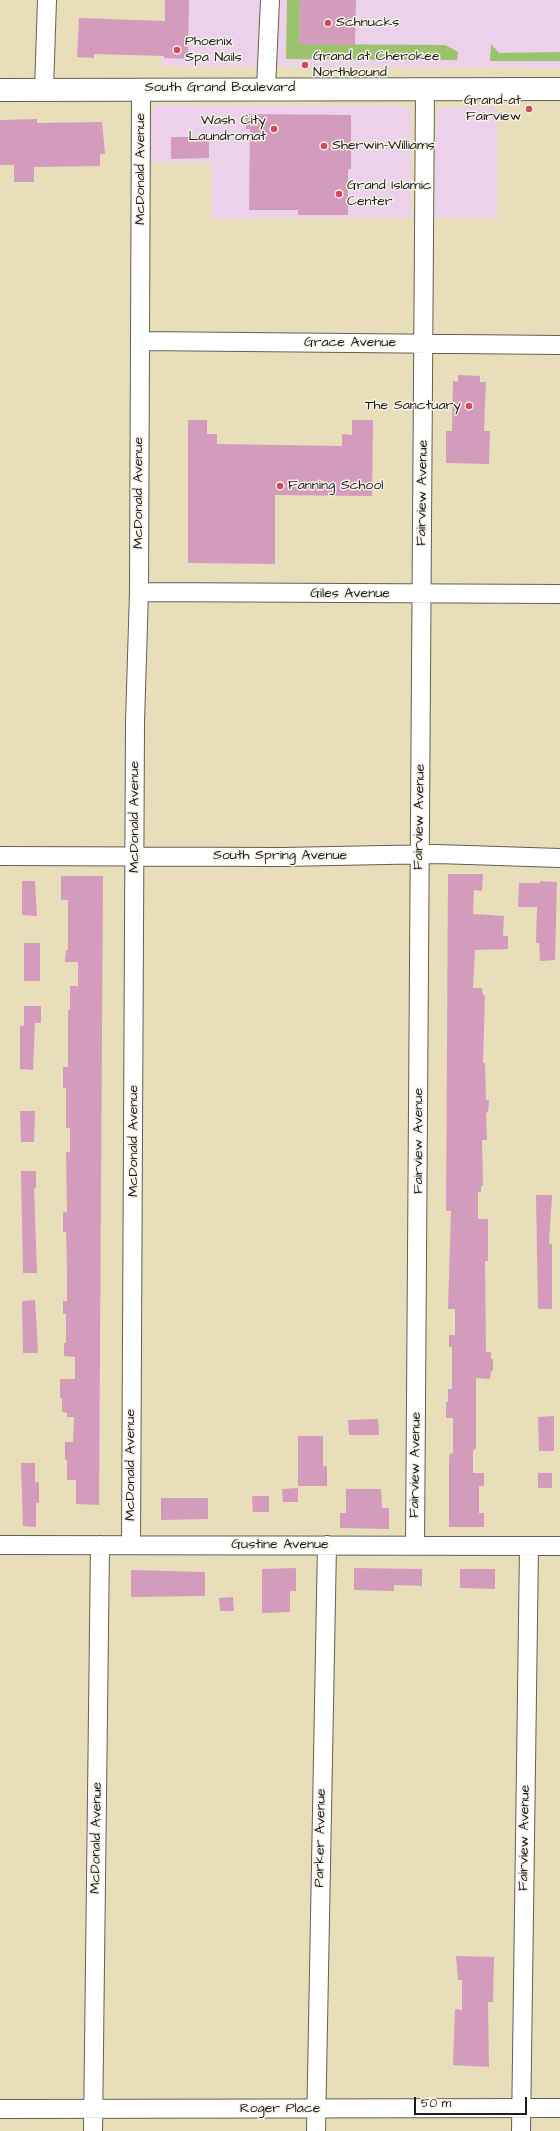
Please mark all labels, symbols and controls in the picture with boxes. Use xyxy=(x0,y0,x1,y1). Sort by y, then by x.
place label: Schnucks xyxy=(336,15,399,31)
marker: Schnucks xyxy=(323,18,333,28)
place label: Phoenix Spa Nails xyxy=(185,34,242,66)
marker: Phoenix Spa Nails xyxy=(172,45,182,55)
place label: Grand at Cherokee Northbound xyxy=(313,49,439,82)
marker: Grand at Cherokee Northbound xyxy=(300,60,310,70)
street label: South Grand Boulevard xyxy=(145,80,295,96)
place label: Grand at Fairview xyxy=(464,93,521,126)
marker: Grand at Fairview xyxy=(524,104,534,114)
street label: McDonald Avenue xyxy=(133,113,149,225)
place label: Wash City Laundromat xyxy=(189,113,266,146)
marker: Wash City Laundromat xyxy=(269,124,279,134)
place label: Sherwin-Williams xyxy=(332,138,435,154)
marker: Sherwin-Williams xyxy=(319,141,329,151)
place label: Grand Islamic Center xyxy=(347,178,432,210)
marker: Grand Islamic Center xyxy=(334,189,344,199)
street label: Grace Avenue xyxy=(304,335,396,351)
place label: The Sanctuary xyxy=(365,398,461,414)
marker: The Sanctuary xyxy=(464,401,474,411)
street label: McDonald Avenue xyxy=(131,437,147,549)
street label: Fairview Avenue xyxy=(414,440,432,546)
place label: Fanning School xyxy=(288,478,383,494)
marker: Fanning School xyxy=(275,481,285,491)
street label: Giles Avenue xyxy=(310,586,390,602)
street label: McDonald Avenue xyxy=(127,761,143,873)
street label: Fairview Avenue xyxy=(411,764,429,870)
street label: South Spring Avenue xyxy=(213,848,347,864)
street label: McDonald Avenue xyxy=(126,1085,142,1197)
street label: Fairview Avenue xyxy=(411,1088,427,1194)
street label: McDonald Avenue xyxy=(123,1409,139,1521)
street label: Fairview Avenue xyxy=(407,1412,425,1518)
street label: Gustine Avenue xyxy=(231,1537,329,1553)
street label: McDonald Avenue xyxy=(88,1782,106,1894)
street label: Fairview Avenue xyxy=(516,1785,534,1891)
street label: Parker Avenue xyxy=(312,1788,330,1888)
scale bar xyxy=(416,2089,529,2115)
text: 50 m xyxy=(421,2095,451,2112)
street label: Roger Place xyxy=(240,2101,320,2117)

